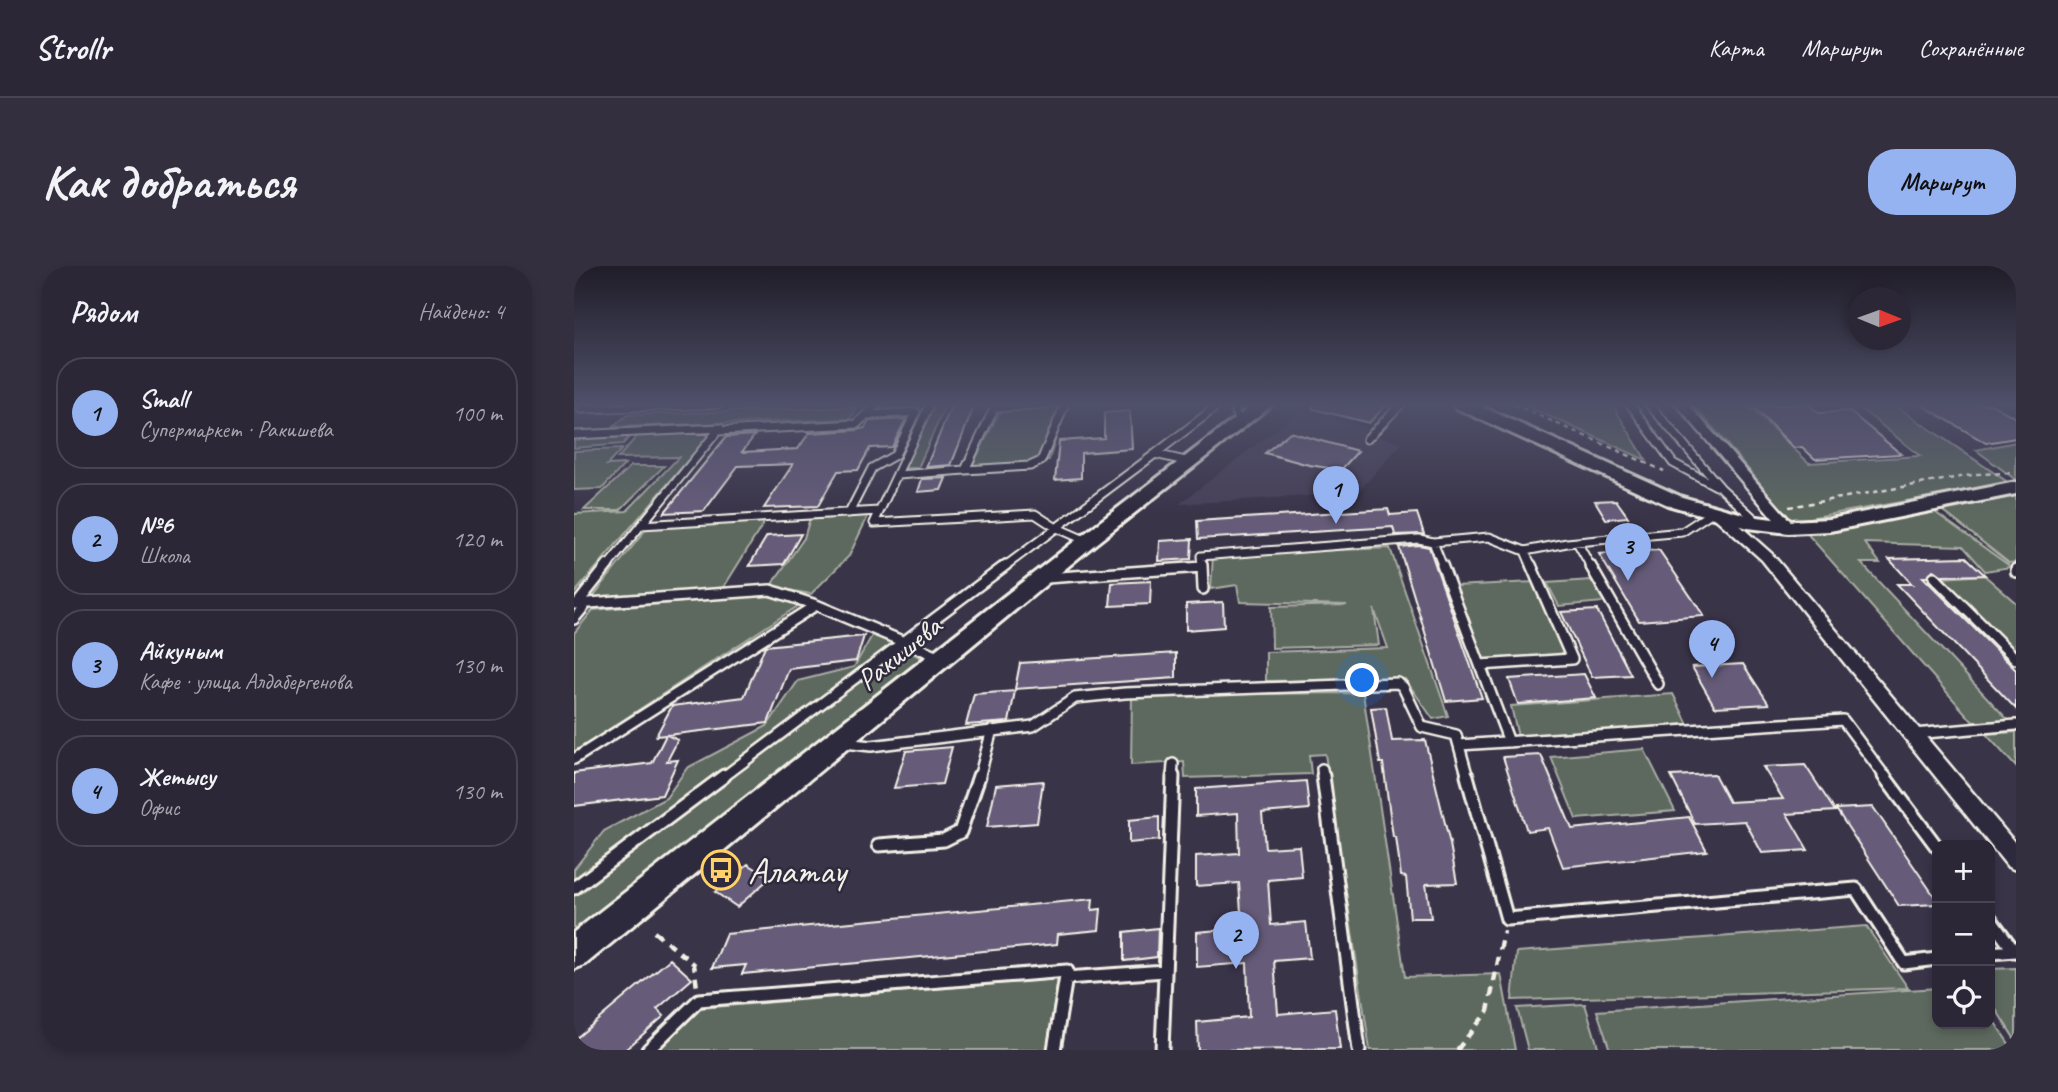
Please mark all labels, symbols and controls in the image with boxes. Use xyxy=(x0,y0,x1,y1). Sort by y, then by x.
text: Strollr xyxy=(35,27,110,69)
text: Карта xyxy=(1709,33,1764,63)
text: Маршрут xyxy=(1802,33,1881,63)
text: Сохранённые xyxy=(1919,33,2023,63)
button: Маршрут xyxy=(1868,149,2016,215)
text: Как добраться xyxy=(42,151,295,213)
north arrow xyxy=(1848,287,1911,350)
text: Рядом xyxy=(70,293,137,331)
text: Найдено: 4 xyxy=(418,297,504,326)
text: Small xyxy=(139,382,188,415)
text: 1 xyxy=(90,399,100,428)
text: 100 m xyxy=(453,399,502,428)
text: Супермаркет · Ракишева xyxy=(139,415,332,444)
pin: 1 xyxy=(1313,466,1359,524)
text: №6 xyxy=(139,508,173,541)
pin: 3 xyxy=(1605,523,1651,581)
text: 2 xyxy=(90,525,100,554)
text: 120 m xyxy=(453,525,502,554)
text: Школа xyxy=(139,541,190,570)
street label: Ракишева xyxy=(849,606,951,699)
pin: 4 xyxy=(1689,620,1735,678)
text: Айкуным xyxy=(139,634,222,667)
text: 3 xyxy=(90,651,100,680)
text: 130 m xyxy=(453,651,502,680)
your location xyxy=(1345,663,1379,697)
text: Кафе · улица Алдабергенова xyxy=(139,667,352,696)
text: Жетысу xyxy=(139,760,215,793)
text: 4 xyxy=(90,777,100,806)
text: 130 m xyxy=(453,777,502,806)
text: Офис xyxy=(139,793,179,822)
map controls xyxy=(1932,840,1995,1029)
button: + xyxy=(1932,840,1995,903)
place label: Алатау xyxy=(748,847,849,894)
bus stop icon: Алатау xyxy=(700,849,742,891)
button: − xyxy=(1932,903,1995,966)
pin: 2 xyxy=(1213,911,1259,969)
button: locate xyxy=(1932,966,1995,1029)

